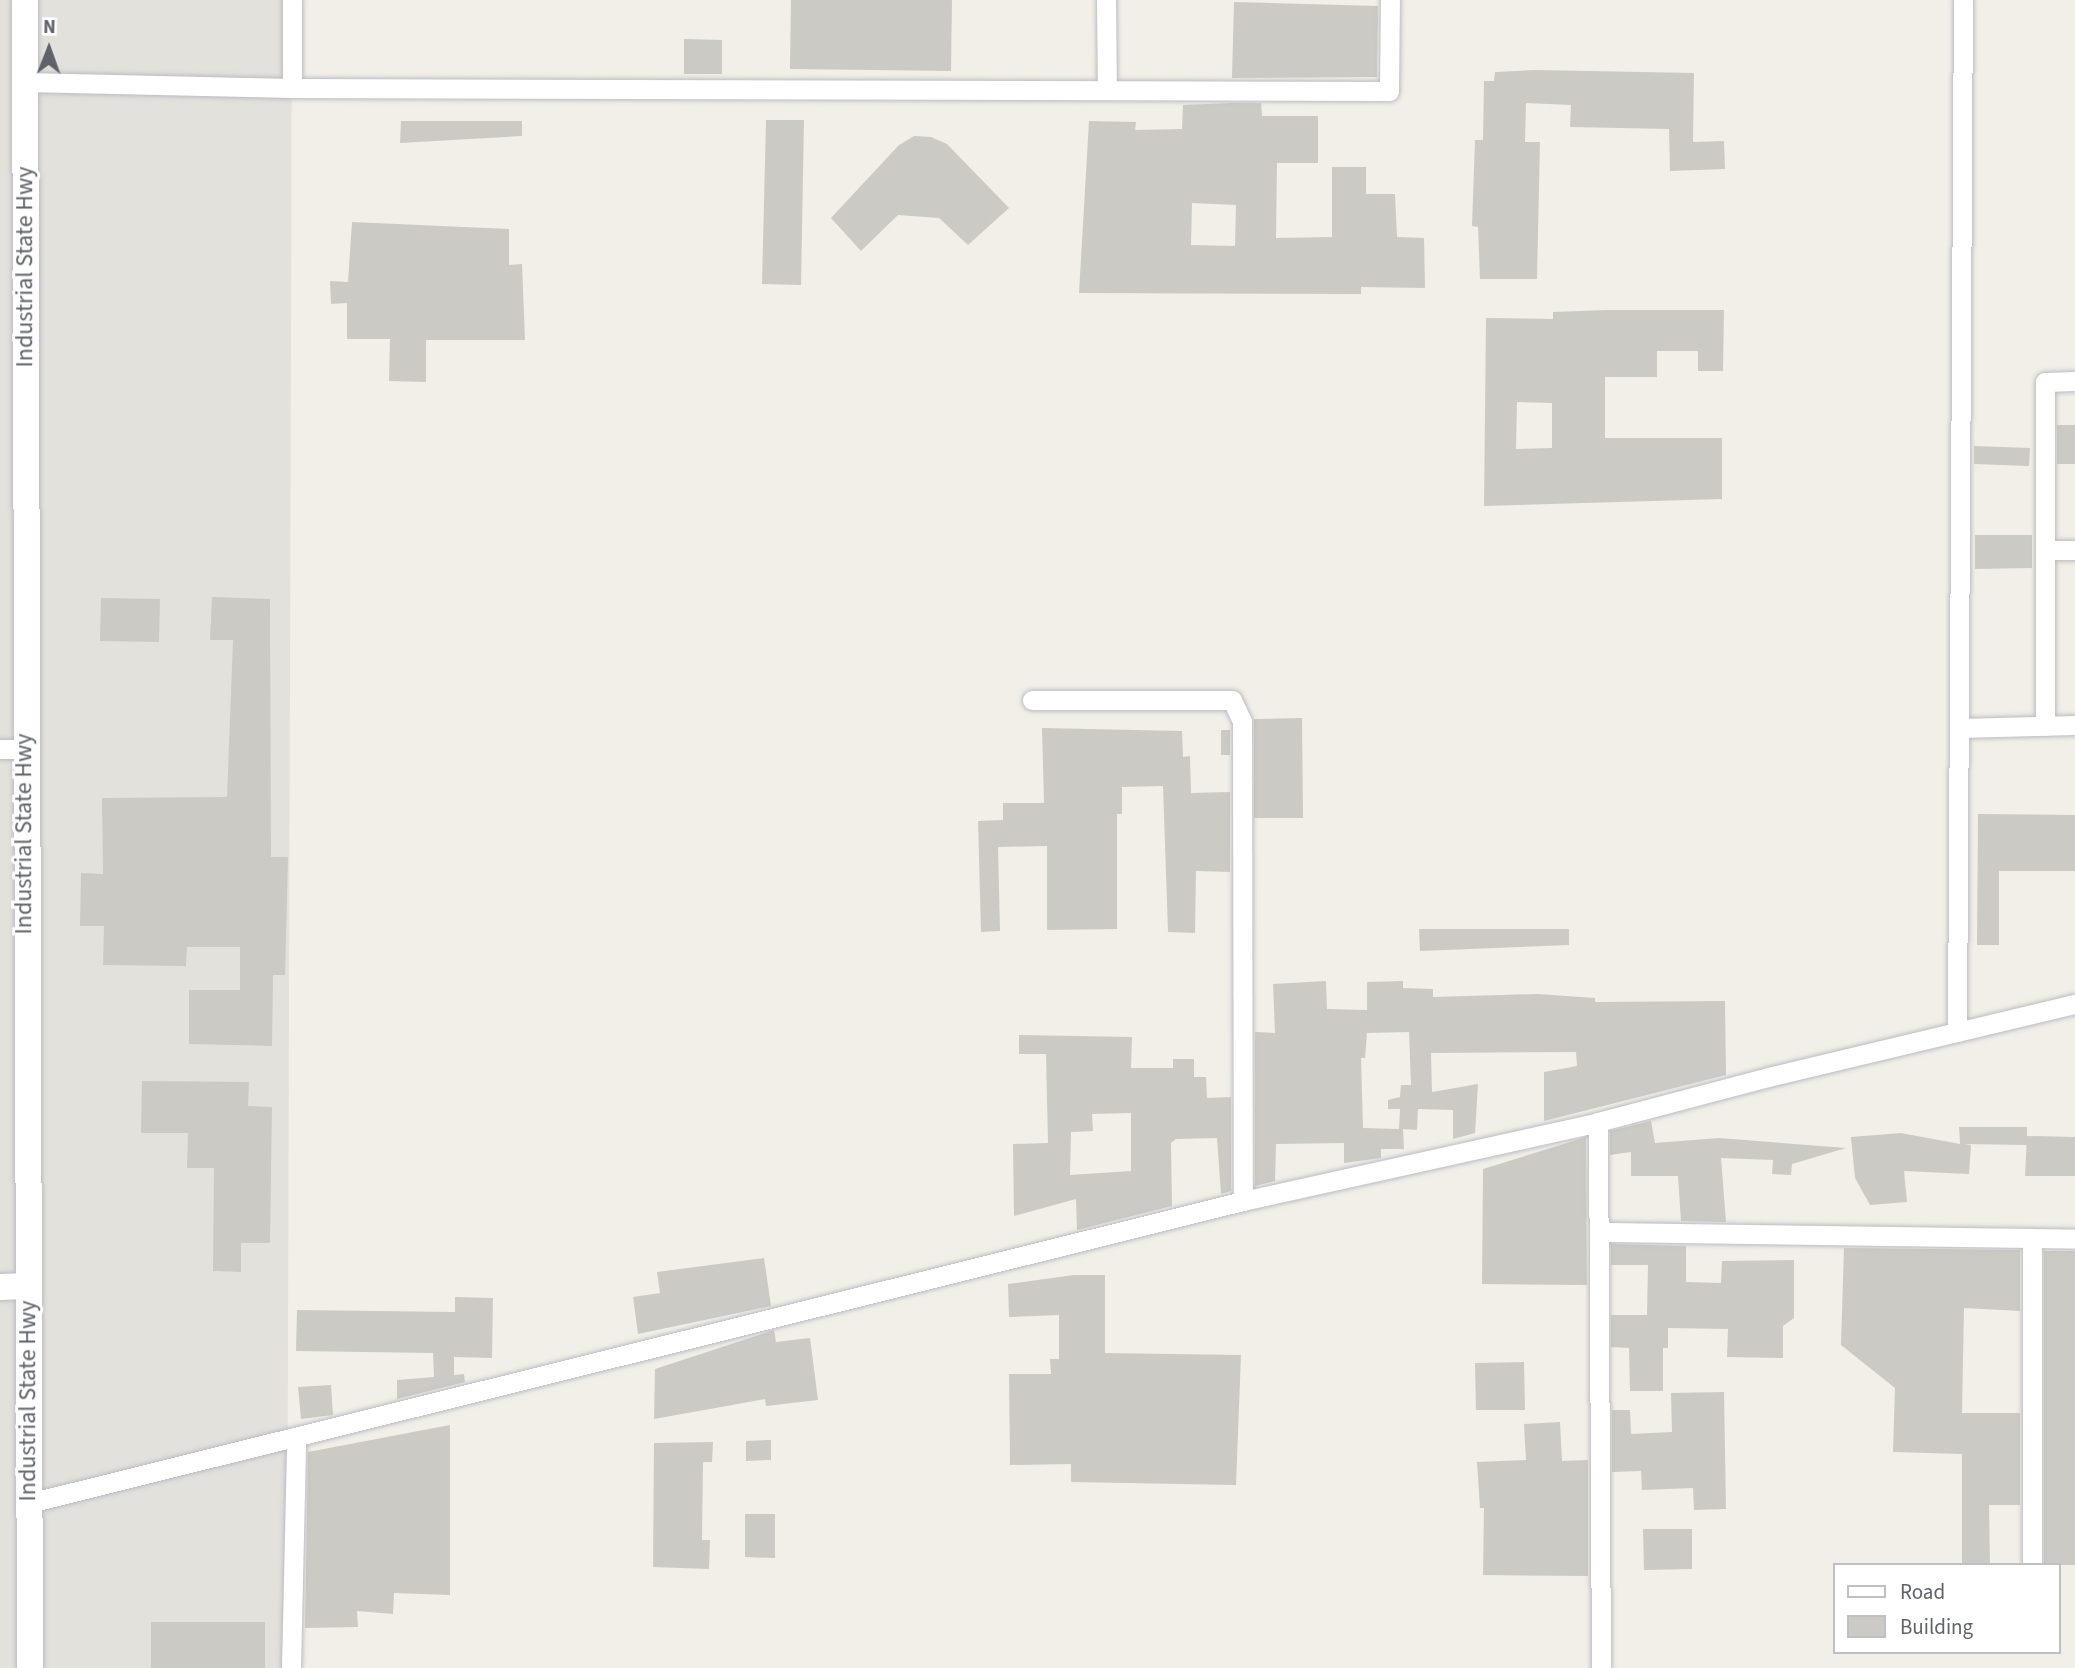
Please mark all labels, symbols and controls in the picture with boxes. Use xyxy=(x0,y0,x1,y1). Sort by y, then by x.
north arrow xyxy=(14,14,84,84)
text: N xyxy=(43,14,56,41)
street label: Industrial State Hwy xyxy=(11,167,39,367)
street label: Industrial State Hwy xyxy=(10,734,38,934)
street label: Industrial State Hwy xyxy=(14,1301,42,1501)
legend xyxy=(1834,1563,2061,1654)
text: Road xyxy=(1900,1577,1945,1607)
text: Building xyxy=(1900,1612,1973,1642)

